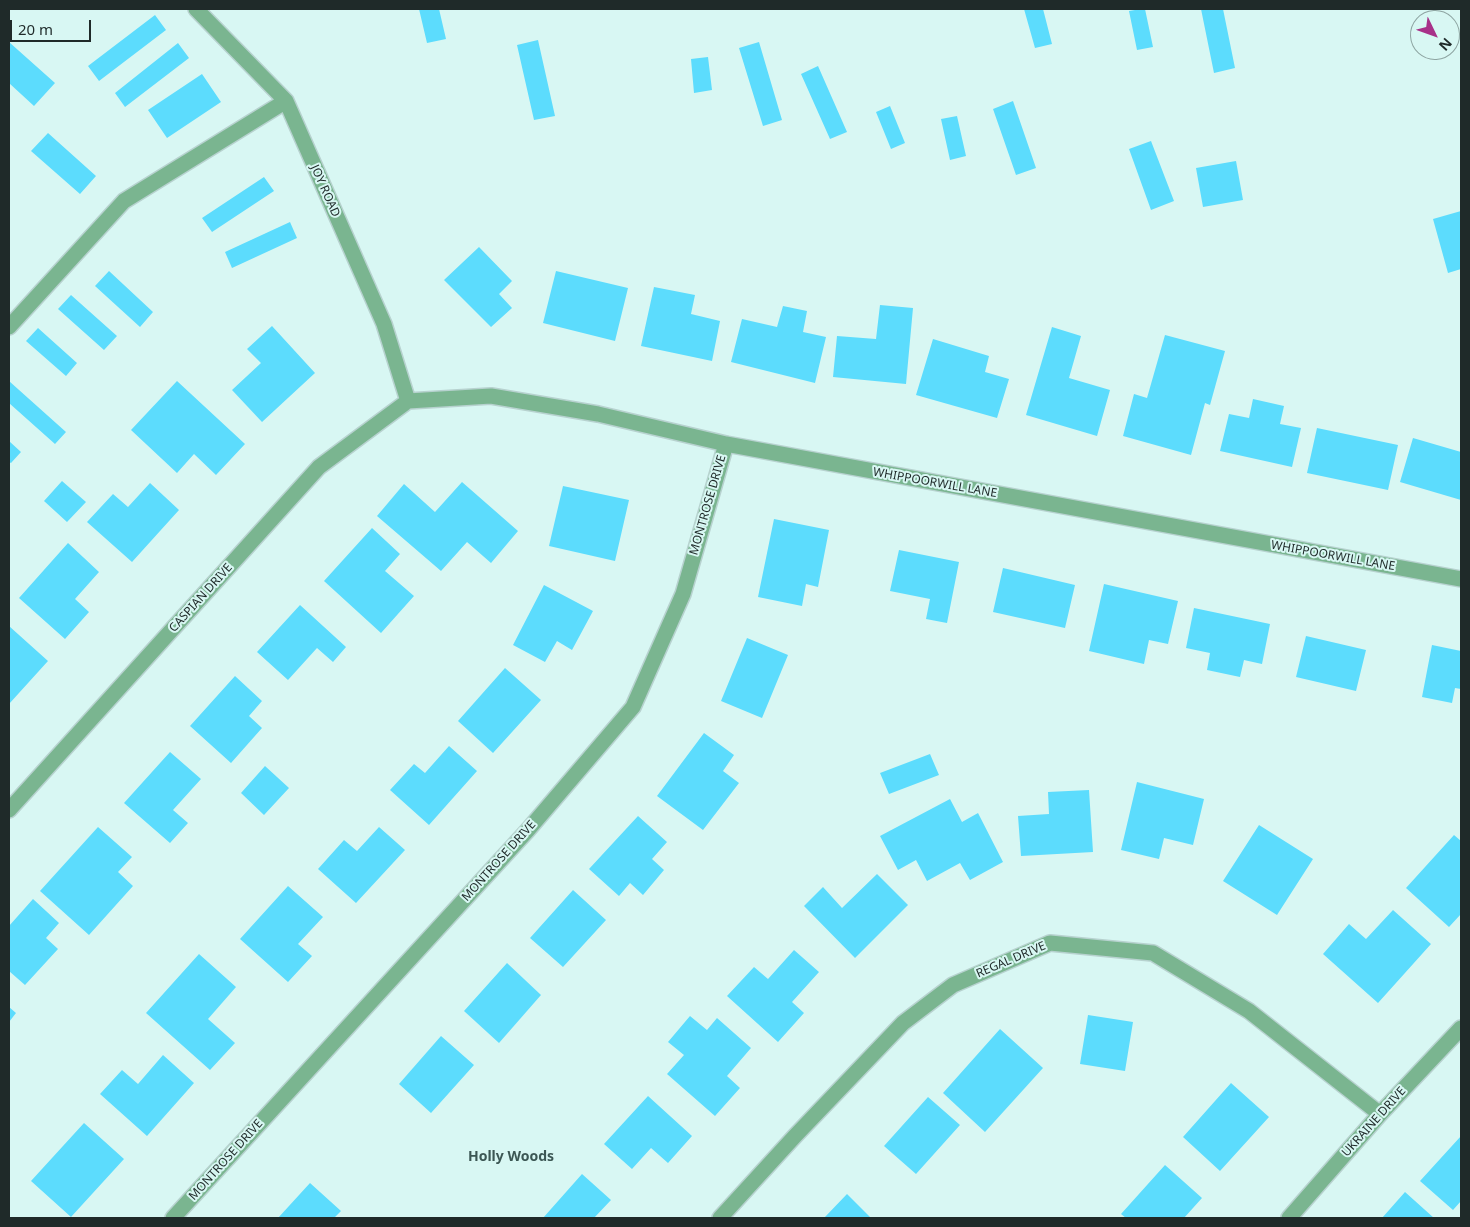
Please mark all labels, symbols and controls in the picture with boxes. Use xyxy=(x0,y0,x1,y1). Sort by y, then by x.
scale bar xyxy=(12,10,94,42)
north arrow xyxy=(1410,10,1460,60)
text: 20 m xyxy=(18,19,53,39)
text: N xyxy=(1435,34,1457,55)
street label: JOY ROAD xyxy=(307,163,343,219)
street label: MONTROSE DRIVE xyxy=(687,453,729,557)
street label: WHIPPOORWILL LANE xyxy=(872,465,998,501)
street label: WHIPPOORWILL LANE xyxy=(1270,538,1396,574)
street label: CASPIAN DRIVE xyxy=(166,561,236,635)
street label: MONTROSE DRIVE xyxy=(459,818,539,904)
street label: REGAL DRIVE xyxy=(974,939,1048,981)
street label: UKRAINE DRIVE xyxy=(1339,1084,1409,1160)
street label: MONTROSE DRIVE xyxy=(186,1117,266,1203)
district label: Holly Woods xyxy=(468,1149,554,1165)

